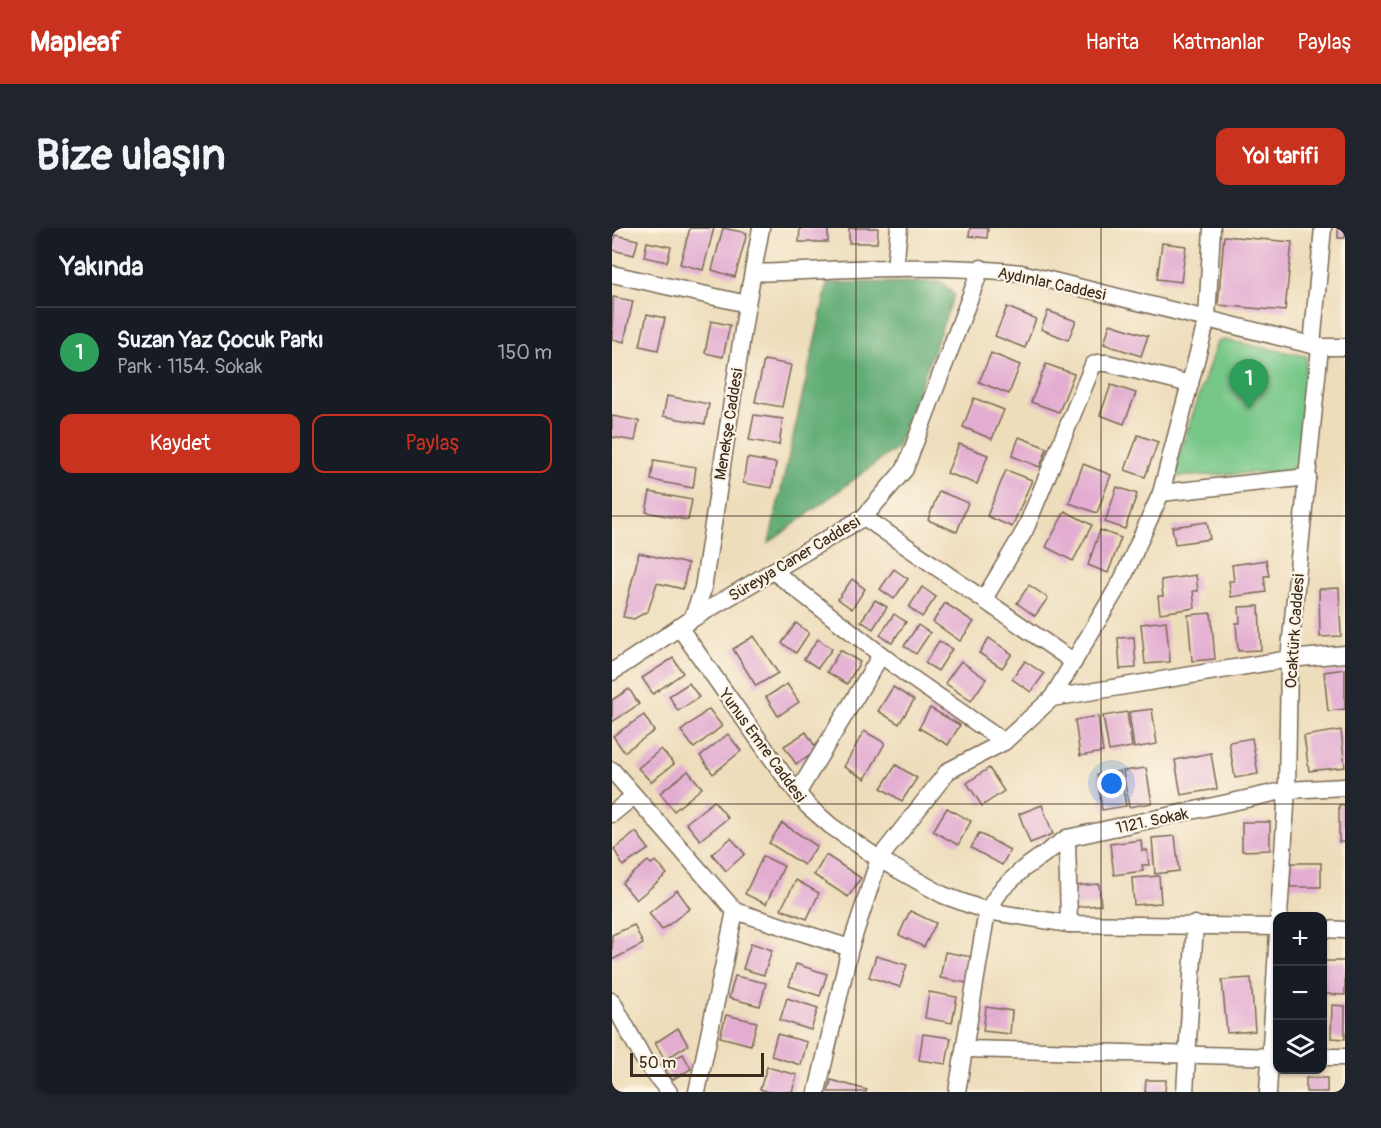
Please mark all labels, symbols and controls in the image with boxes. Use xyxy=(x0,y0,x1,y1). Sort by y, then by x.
text: Mapleaf xyxy=(30,25,121,60)
text: Harita xyxy=(1086,29,1139,56)
text: Katmanlar xyxy=(1172,29,1264,56)
text: Paylaş xyxy=(1297,29,1351,56)
button: Yol tarifi xyxy=(1216,128,1345,185)
text: Bize ulaşın xyxy=(36,130,226,182)
text: Yakında xyxy=(60,251,144,283)
street label: Aydınlar Caddesi xyxy=(996,263,1108,305)
text: Suzan Yaz Çocuk Parkı xyxy=(117,326,324,354)
text: 1 xyxy=(76,340,83,365)
text: 150 m xyxy=(498,340,552,365)
text: Park · 1154. Sokak xyxy=(117,354,262,379)
pin: 1 xyxy=(1230,360,1268,409)
street label: Menekşe Caddesi xyxy=(710,366,748,482)
button: Kaydet xyxy=(60,414,300,473)
button: Paylaş xyxy=(312,414,552,473)
street label: Süreyya Caner Caddesi xyxy=(725,511,864,606)
street label: Ocaktürk Caddesi xyxy=(1281,573,1309,689)
street label: Yunus Emre Caddesi xyxy=(714,684,810,807)
your location xyxy=(1097,769,1126,798)
street label: 1121. Sokak xyxy=(1114,804,1190,838)
map controls xyxy=(1273,912,1327,1074)
button: + xyxy=(1273,912,1327,966)
button: − xyxy=(1273,966,1327,1020)
button: layers xyxy=(1273,1020,1327,1074)
scale bar xyxy=(630,1050,764,1078)
text: 50 m xyxy=(639,1053,676,1073)

